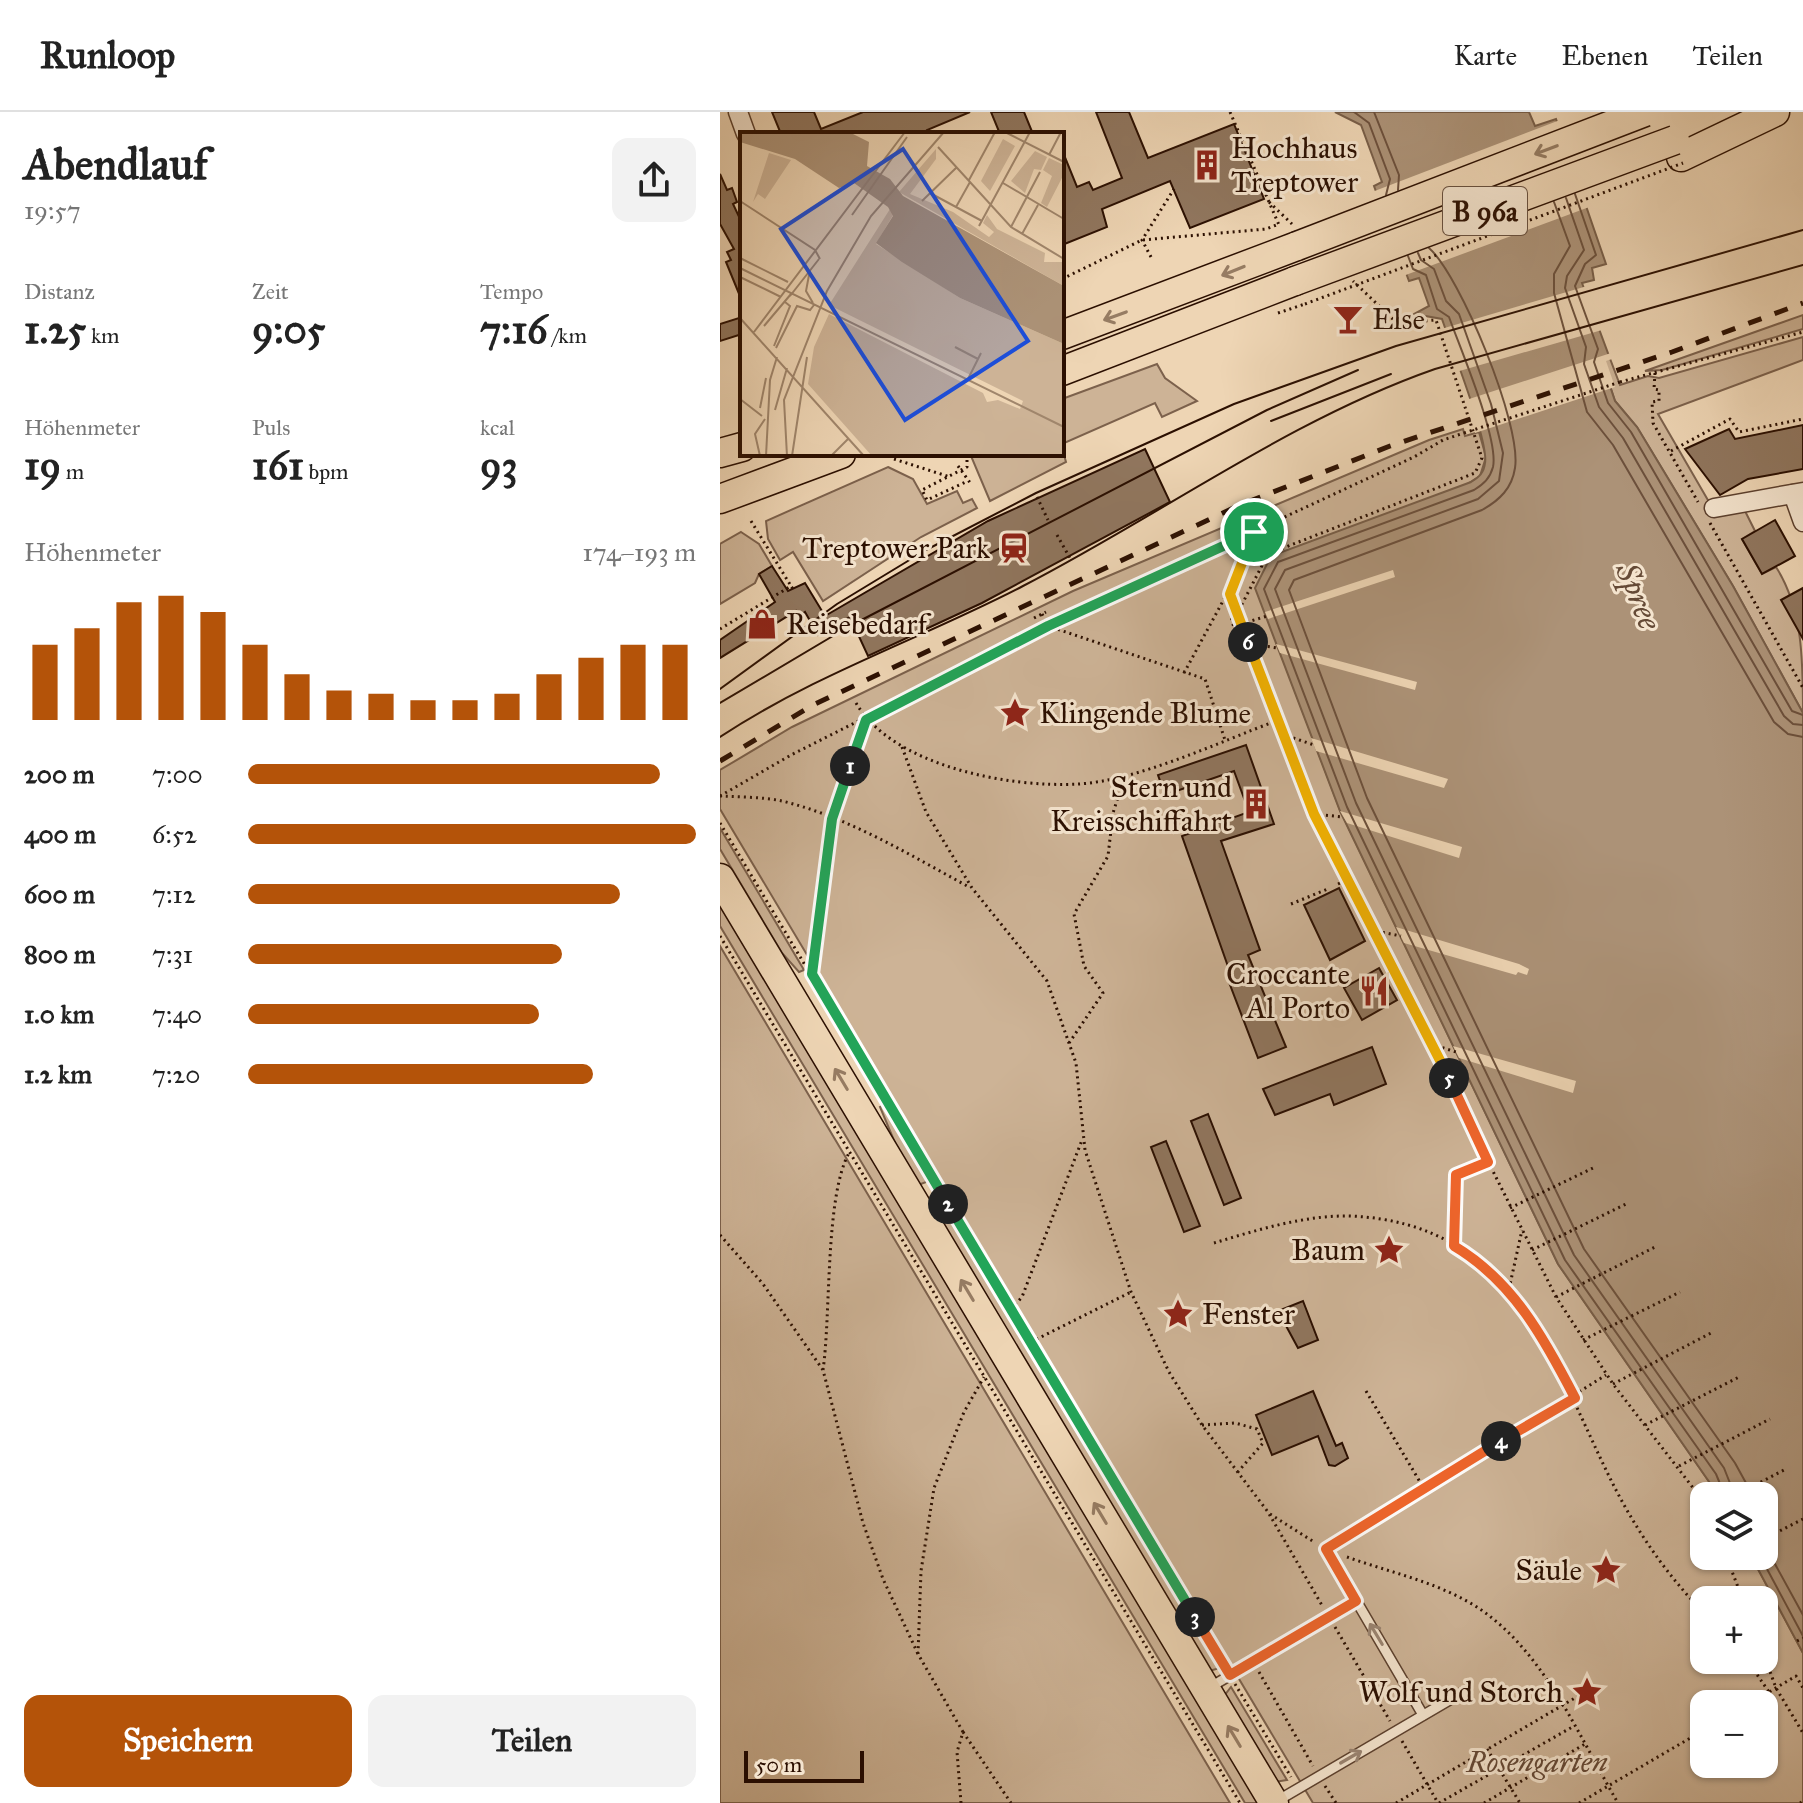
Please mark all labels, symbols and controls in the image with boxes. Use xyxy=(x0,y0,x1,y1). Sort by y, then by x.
text: Runloop xyxy=(40,32,175,78)
text: Karte xyxy=(1453,38,1517,73)
text: Ebenen xyxy=(1561,38,1648,73)
text: Teilen xyxy=(1692,38,1763,73)
place label: Hochhaus Treptower xyxy=(1231,130,1359,200)
inset map xyxy=(740,132,1064,456)
text: Abendlauf xyxy=(24,137,208,191)
button: share xyxy=(612,138,696,222)
one-way arrow xyxy=(1534,144,1559,158)
building icon: Hochhaus Treptower xyxy=(1190,148,1224,182)
road number: B 96a xyxy=(1443,187,1527,235)
text: 19:57 xyxy=(24,194,81,226)
one-way arrow xyxy=(1221,265,1246,279)
text: Distanz xyxy=(24,278,95,305)
text: Zeit xyxy=(252,278,289,305)
text: Tempo xyxy=(480,278,543,305)
place label: Else xyxy=(1372,301,1425,337)
bar icon: Else xyxy=(1331,302,1365,336)
text: 1.25 xyxy=(24,305,86,354)
text: 9:05 xyxy=(252,305,325,354)
text: 7:16 xyxy=(480,305,548,354)
one-way arrow xyxy=(1103,309,1128,324)
text: km xyxy=(86,322,120,349)
text: /km xyxy=(548,322,587,349)
text: Höhenmeter xyxy=(24,414,140,441)
text: Puls xyxy=(252,414,290,441)
text: kcal xyxy=(480,414,515,441)
text: 19 xyxy=(24,441,61,490)
text: 161 xyxy=(252,441,304,490)
text: 93 xyxy=(480,441,517,490)
text: m xyxy=(61,458,84,485)
text: bpm xyxy=(304,458,349,485)
pin xyxy=(1220,498,1288,566)
icon: arrive xyxy=(1232,510,1276,554)
place label: Treptower Park xyxy=(802,530,990,566)
station icon: Treptower Park xyxy=(997,531,1031,565)
text: Höhenmeter xyxy=(24,536,161,568)
text: 174–193 m xyxy=(582,536,696,568)
water label: Spree xyxy=(1607,556,1669,636)
place label: Reisebedarf xyxy=(786,606,932,642)
shop icon: Reisebedarf xyxy=(745,607,779,641)
pin: 6 xyxy=(1228,622,1268,662)
text: 6 xyxy=(1242,628,1254,655)
place label: Klingende Blume xyxy=(1039,695,1251,731)
place icon: Klingende Blume xyxy=(998,696,1032,730)
pin: 1 xyxy=(830,746,870,786)
text: 1 xyxy=(846,752,854,779)
text: 200 m xyxy=(24,758,95,790)
text: 7:00 xyxy=(152,758,203,790)
place label: Stern und Kreisschiffahrt xyxy=(1050,769,1232,839)
building icon: Stern und Kreisschiffahrt xyxy=(1239,787,1273,821)
text: 400 m xyxy=(24,818,96,850)
text: 6:52 xyxy=(152,818,197,850)
text: 600 m xyxy=(24,878,95,910)
text: 7:12 xyxy=(152,878,196,910)
text: 800 m xyxy=(24,938,96,970)
text: 7:31 xyxy=(152,938,193,970)
place label: Croccante Al Porto xyxy=(1226,956,1350,1026)
restaurant icon: Croccante Al Porto xyxy=(1357,974,1391,1008)
text: 1.0 km xyxy=(24,998,94,1030)
text: 7:40 xyxy=(152,998,202,1030)
text: 1.2 km xyxy=(24,1058,92,1090)
text: 7:20 xyxy=(152,1058,200,1090)
pin: 5 xyxy=(1429,1058,1469,1098)
text: 5 xyxy=(1444,1064,1454,1091)
one-way arrow xyxy=(833,1068,849,1091)
pin: 2 xyxy=(928,1184,968,1224)
text: 2 xyxy=(943,1190,953,1217)
place label: Baum xyxy=(1291,1232,1365,1268)
place icon: Baum xyxy=(1372,1233,1406,1267)
one-way arrow xyxy=(958,1279,974,1302)
place label: Fenster xyxy=(1202,1296,1296,1332)
place icon: Fenster xyxy=(1161,1297,1195,1331)
pin: 4 xyxy=(1481,1421,1521,1461)
text: 4 xyxy=(1495,1427,1507,1454)
map controls xyxy=(1690,1482,1778,1778)
button: layers xyxy=(1690,1482,1778,1570)
one-way arrow xyxy=(1092,1502,1108,1525)
place label: Säule xyxy=(1516,1552,1582,1588)
place icon: Säule xyxy=(1589,1553,1623,1587)
button: + xyxy=(1690,1586,1778,1674)
pin: 3 xyxy=(1175,1597,1215,1637)
text: 3 xyxy=(1191,1603,1199,1630)
one-way arrow xyxy=(1367,1623,1383,1646)
place label: Wolf und Storch xyxy=(1359,1674,1563,1710)
place icon: Wolf und Storch xyxy=(1570,1675,1604,1709)
button: − xyxy=(1690,1690,1778,1778)
button: Speichern xyxy=(24,1695,352,1787)
button: Teilen xyxy=(368,1695,696,1787)
one-way arrow xyxy=(1226,1725,1242,1748)
park label: Rosengarten xyxy=(1465,1744,1608,1780)
scale bar xyxy=(744,1747,864,1783)
one-way arrow xyxy=(1339,1749,1362,1765)
text: 50 m xyxy=(756,1751,802,1778)

